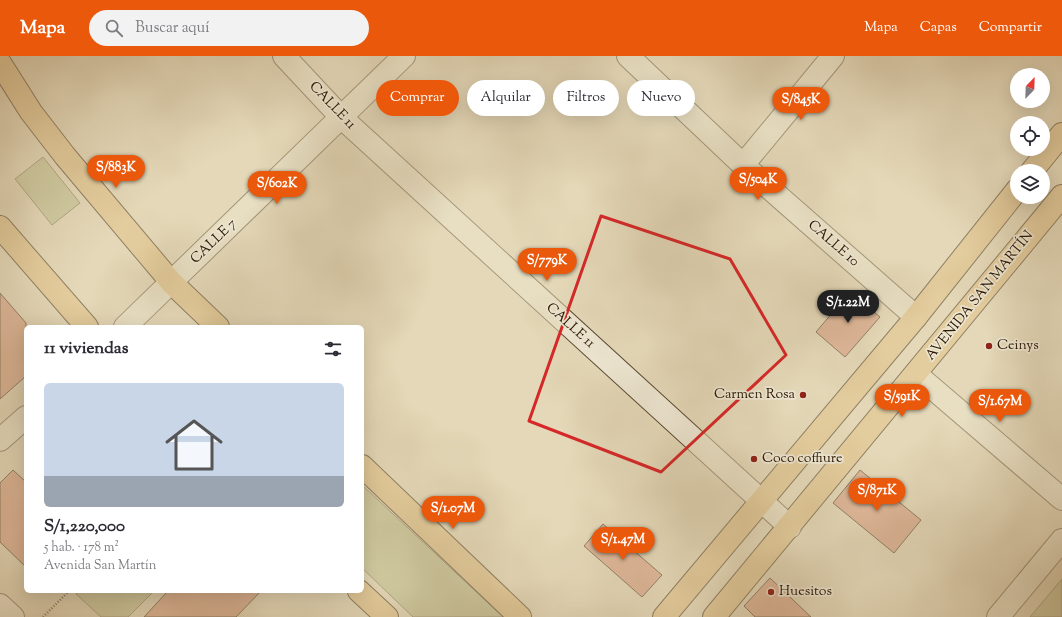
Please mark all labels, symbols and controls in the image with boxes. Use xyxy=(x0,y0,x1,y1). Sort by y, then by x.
search box xyxy=(89,10,369,46)
text: Mapa xyxy=(20,15,65,42)
icon: search xyxy=(103,17,125,39)
text: Buscar aquí xyxy=(135,18,209,39)
text: Mapa xyxy=(864,18,898,38)
text: Capas xyxy=(920,18,957,38)
text: Compartir xyxy=(979,18,1042,38)
north arrow xyxy=(1010,68,1050,108)
map controls xyxy=(1010,68,1050,204)
street label: CALLE 11 xyxy=(304,78,360,135)
chip: Comprar xyxy=(376,80,459,116)
chip: Alquilar xyxy=(467,80,545,116)
chip: Filtros xyxy=(553,80,619,116)
chip: Nuevo xyxy=(627,80,695,116)
pin: S/845K xyxy=(768,87,834,121)
text: S/845K xyxy=(781,91,821,109)
button: locate xyxy=(1010,116,1050,156)
pin: S/883K xyxy=(83,155,149,189)
text: S/883K xyxy=(96,159,136,177)
button: layers xyxy=(1010,164,1050,204)
pin: S/504K xyxy=(725,167,791,201)
pin: S/602K xyxy=(244,171,310,205)
text: S/504K xyxy=(739,171,777,189)
text: S/602K xyxy=(257,175,297,193)
street label: CALLE 7 xyxy=(186,215,242,269)
street label: CALLE 10 xyxy=(803,216,863,272)
street label: AVENIDA SAN MARTÍN xyxy=(921,227,1039,365)
pin: S/779K xyxy=(514,248,580,282)
text: S/779K xyxy=(527,252,567,270)
pin: S/1.22M xyxy=(811,290,885,324)
text: S/1.22M xyxy=(826,294,870,312)
street label: CALLE 11 xyxy=(541,299,599,354)
place label: Ceinys xyxy=(997,336,1039,356)
text: 11 viviendas xyxy=(44,337,128,361)
icon: filters xyxy=(322,338,344,360)
marker: Ceinys xyxy=(984,341,994,351)
pin: S/591K xyxy=(869,384,935,418)
place label: Carmen Rosa xyxy=(714,385,796,405)
text: S/591K xyxy=(884,388,920,406)
pin: S/1.67M xyxy=(963,389,1037,423)
marker: Carmen Rosa xyxy=(798,390,808,400)
text: S/1.67M xyxy=(978,393,1022,411)
icon: home xyxy=(158,409,230,481)
place label: Coco coffiure xyxy=(762,449,843,469)
marker: Coco coffiure xyxy=(749,454,759,464)
pin: S/871K xyxy=(844,478,910,512)
text: S/871K xyxy=(857,482,897,500)
pin: S/1.07M xyxy=(416,496,490,530)
text: S/1.07M xyxy=(431,500,475,518)
text: S/1,220,000 xyxy=(44,515,125,539)
pin: S/1.47M xyxy=(586,527,660,561)
text: S/1.47M xyxy=(601,531,645,549)
text: 5 hab. · 178 m² xyxy=(44,539,119,557)
text: Avenida San Martín xyxy=(44,557,156,575)
place label: Huesitos xyxy=(779,582,832,602)
marker: Huesitos xyxy=(766,587,776,597)

